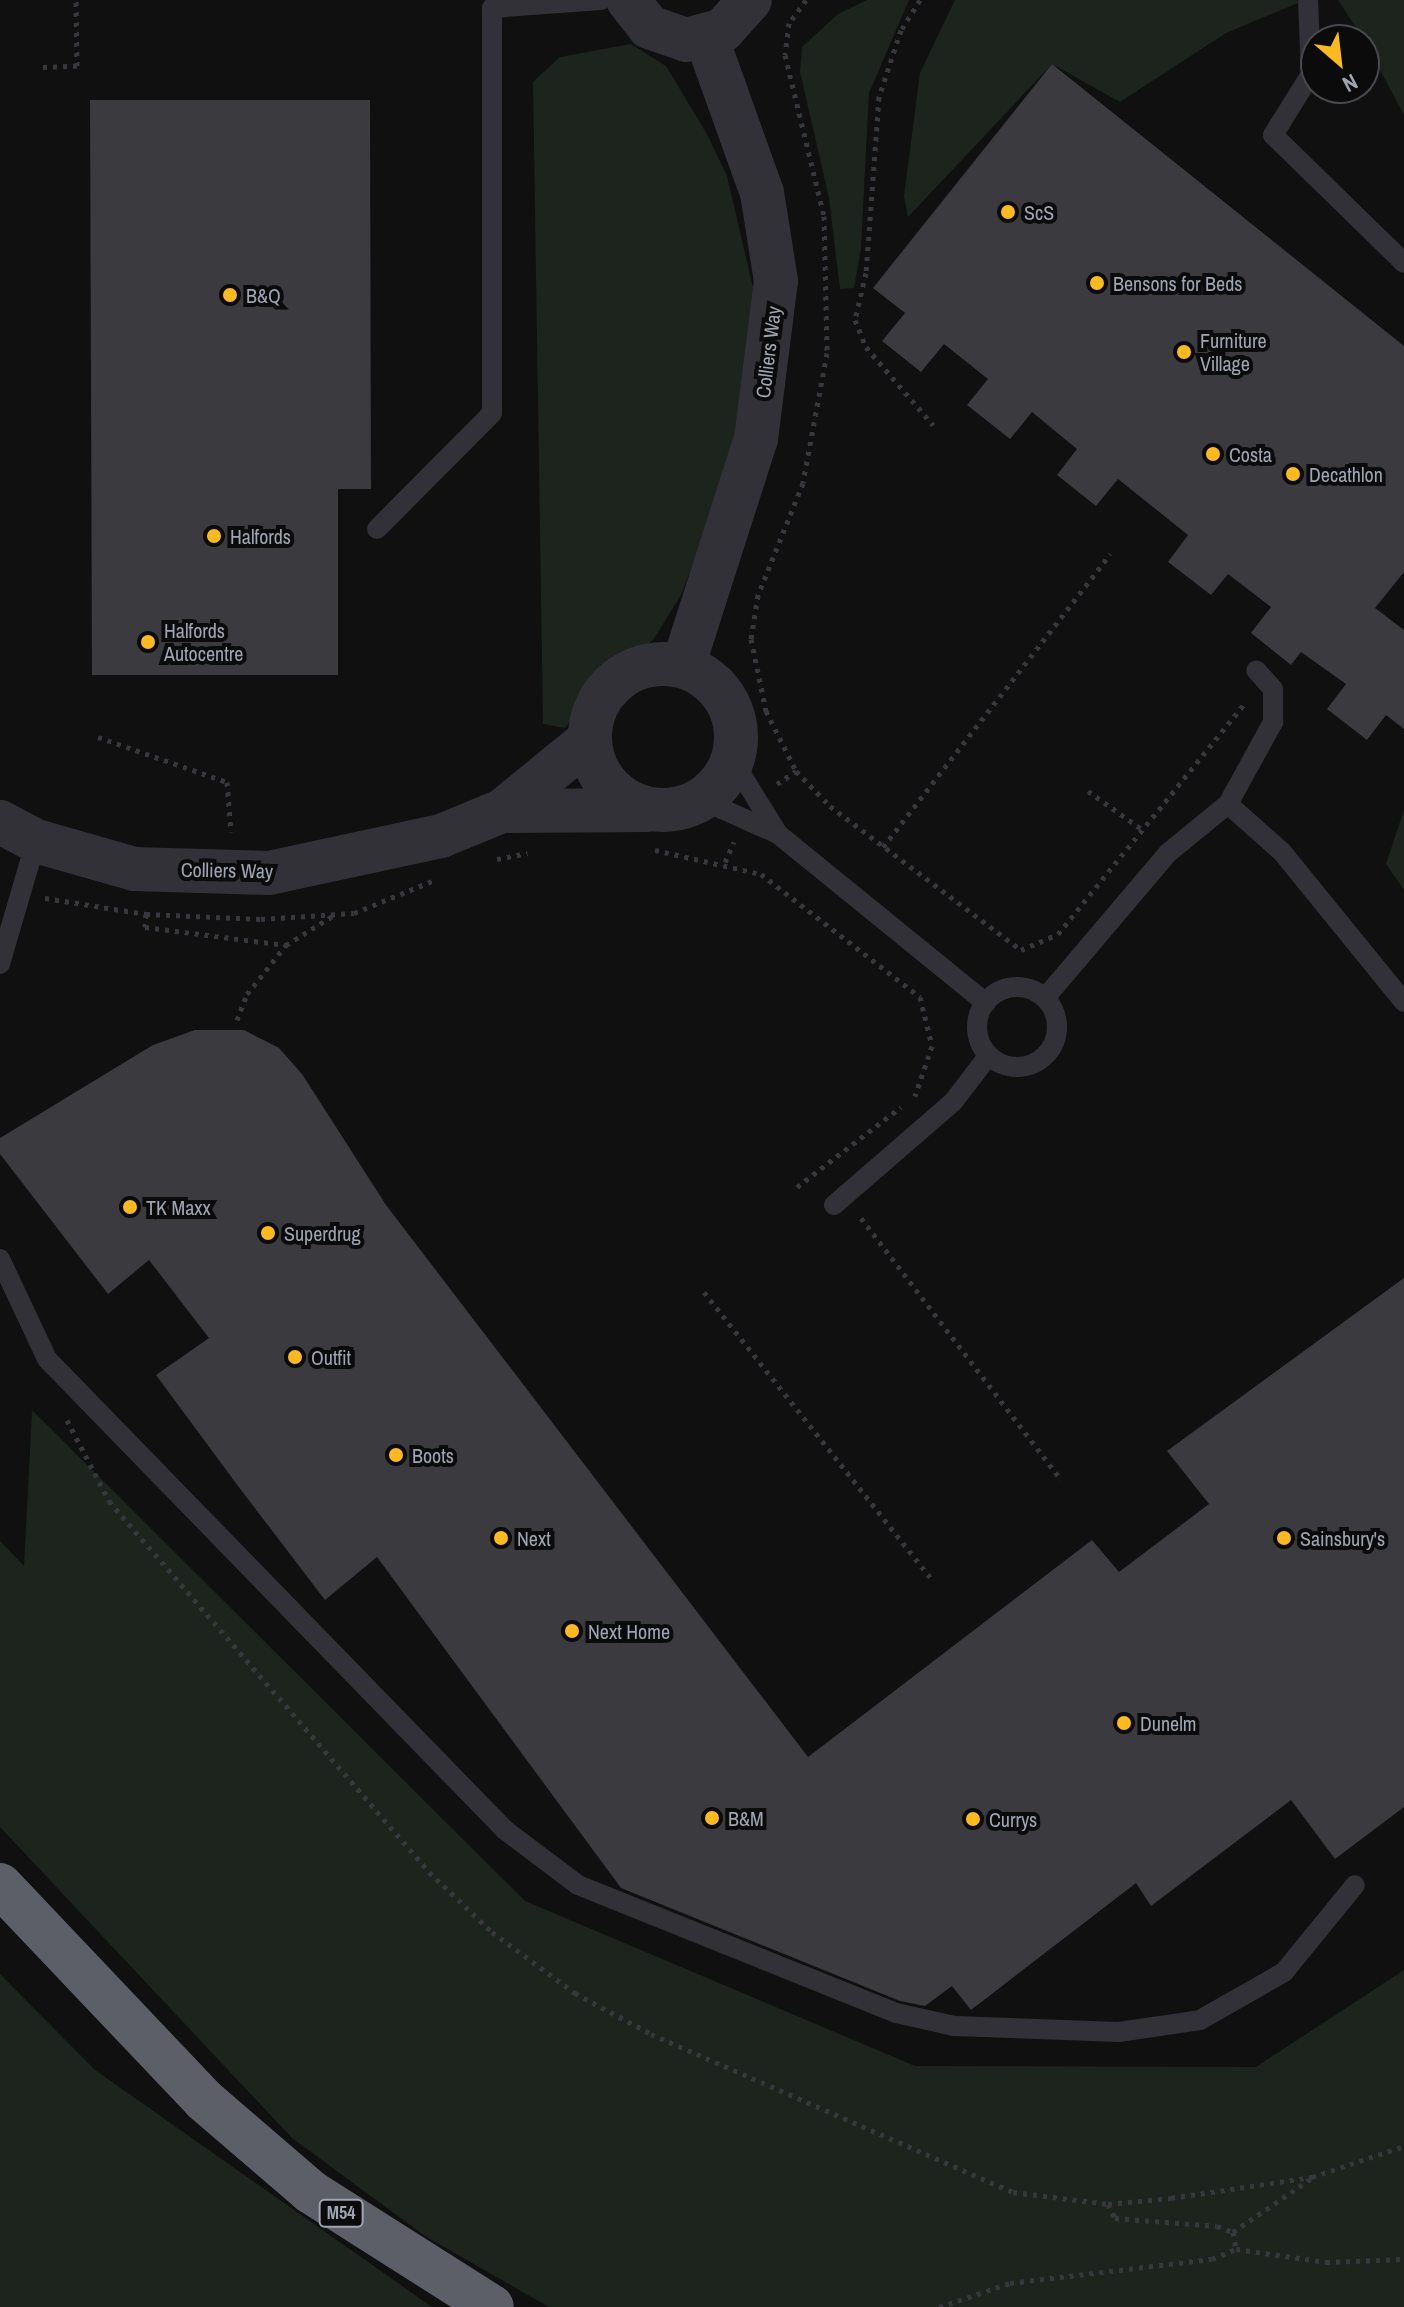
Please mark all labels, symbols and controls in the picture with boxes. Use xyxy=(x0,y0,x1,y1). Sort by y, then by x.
north arrow xyxy=(1300,24,1380,104)
text: N xyxy=(1338,67,1363,100)
place label: ScS xyxy=(1024,200,1054,224)
marker: ScS xyxy=(999,203,1017,221)
place label: Bensons for Beds xyxy=(1113,271,1242,295)
marker: Bensons for Beds xyxy=(1088,274,1106,292)
place label: B&Q xyxy=(246,283,281,307)
marker: B&Q xyxy=(221,286,239,304)
street label: Colliers Way xyxy=(750,305,786,399)
place label: Furniture Village xyxy=(1200,328,1267,375)
marker: Furniture Village xyxy=(1175,343,1193,361)
place label: Costa xyxy=(1229,442,1272,466)
marker: Costa xyxy=(1204,445,1222,463)
place label: Decathlon xyxy=(1309,462,1383,486)
marker: Decathlon xyxy=(1284,465,1302,483)
place label: Halfords xyxy=(230,524,291,548)
marker: Halfords xyxy=(205,527,223,545)
place label: Halfords Autocentre xyxy=(164,618,243,665)
marker: Halfords Autocentre xyxy=(139,633,157,651)
street label: Colliers Way xyxy=(181,857,273,883)
place label: TK Maxx xyxy=(146,1195,211,1219)
marker: TK Maxx xyxy=(121,1198,139,1216)
place label: Superdrug xyxy=(284,1221,361,1245)
marker: Superdrug xyxy=(259,1224,277,1242)
place label: Outfit xyxy=(311,1345,351,1369)
marker: Outfit xyxy=(286,1348,304,1366)
place label: Boots xyxy=(412,1443,454,1467)
marker: Boots xyxy=(387,1446,405,1464)
place label: Next xyxy=(517,1526,551,1550)
place label: Sainsbury's xyxy=(1300,1526,1385,1550)
marker: Next xyxy=(492,1529,510,1547)
marker: Sainsbury's xyxy=(1275,1529,1293,1547)
place label: Next Home xyxy=(588,1619,670,1643)
marker: Next Home xyxy=(563,1622,581,1640)
place label: Dunelm xyxy=(1140,1711,1196,1735)
marker: Dunelm xyxy=(1115,1714,1133,1732)
place label: B&M xyxy=(728,1806,764,1830)
place label: Currys xyxy=(989,1807,1037,1831)
marker: B&M xyxy=(703,1809,721,1827)
marker: Currys xyxy=(964,1810,982,1828)
road number: M54 xyxy=(317,2199,365,2227)

